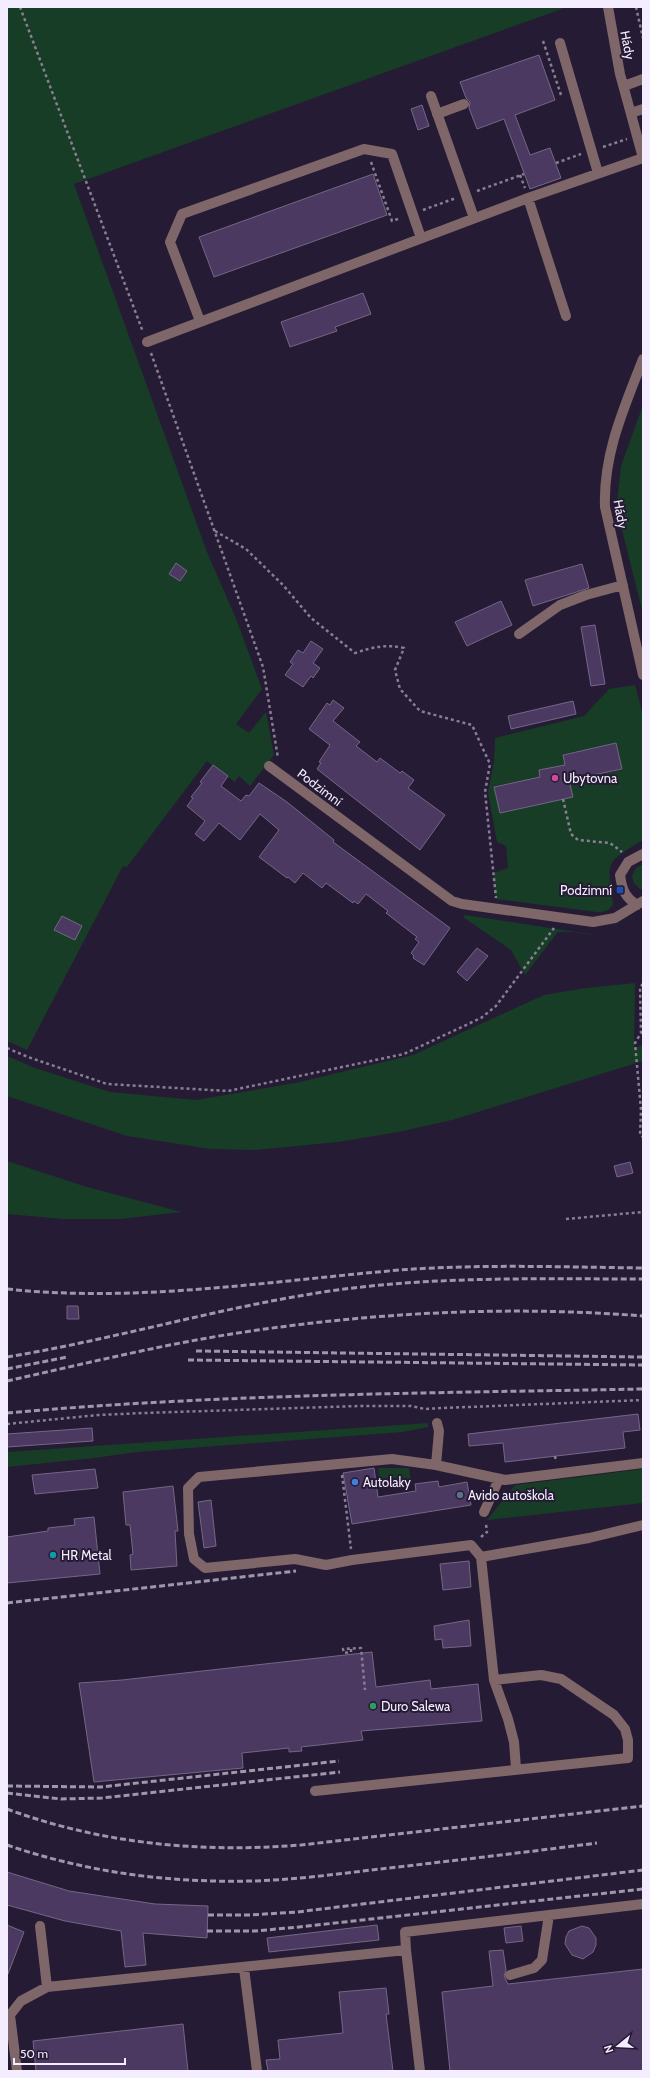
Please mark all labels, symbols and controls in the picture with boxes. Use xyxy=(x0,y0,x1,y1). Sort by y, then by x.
street label: Hády xyxy=(617,29,639,61)
street label: Hády xyxy=(611,498,631,530)
street label: Podzimní xyxy=(294,765,346,809)
place label: Ubytovna xyxy=(563,770,618,786)
marker: Ubytovna xyxy=(550,773,560,783)
place label: Podzimní xyxy=(560,882,612,898)
marker: Podzimní xyxy=(615,885,625,895)
place label: Autolaky xyxy=(363,1474,411,1490)
marker: Autolaky xyxy=(350,1477,360,1487)
place label: Avido autoškola xyxy=(468,1487,555,1503)
marker: Avido autoškola xyxy=(455,1490,465,1500)
place label: HR Metal xyxy=(61,1547,112,1563)
marker: HR Metal xyxy=(48,1550,58,1560)
place label: Duro Salewa xyxy=(381,1698,451,1714)
marker: Duro Salewa xyxy=(368,1701,378,1711)
north arrow xyxy=(598,2026,638,2066)
scale bar xyxy=(14,2040,125,2066)
text: N xyxy=(601,2043,616,2055)
text: 50 m xyxy=(20,2046,48,2061)

